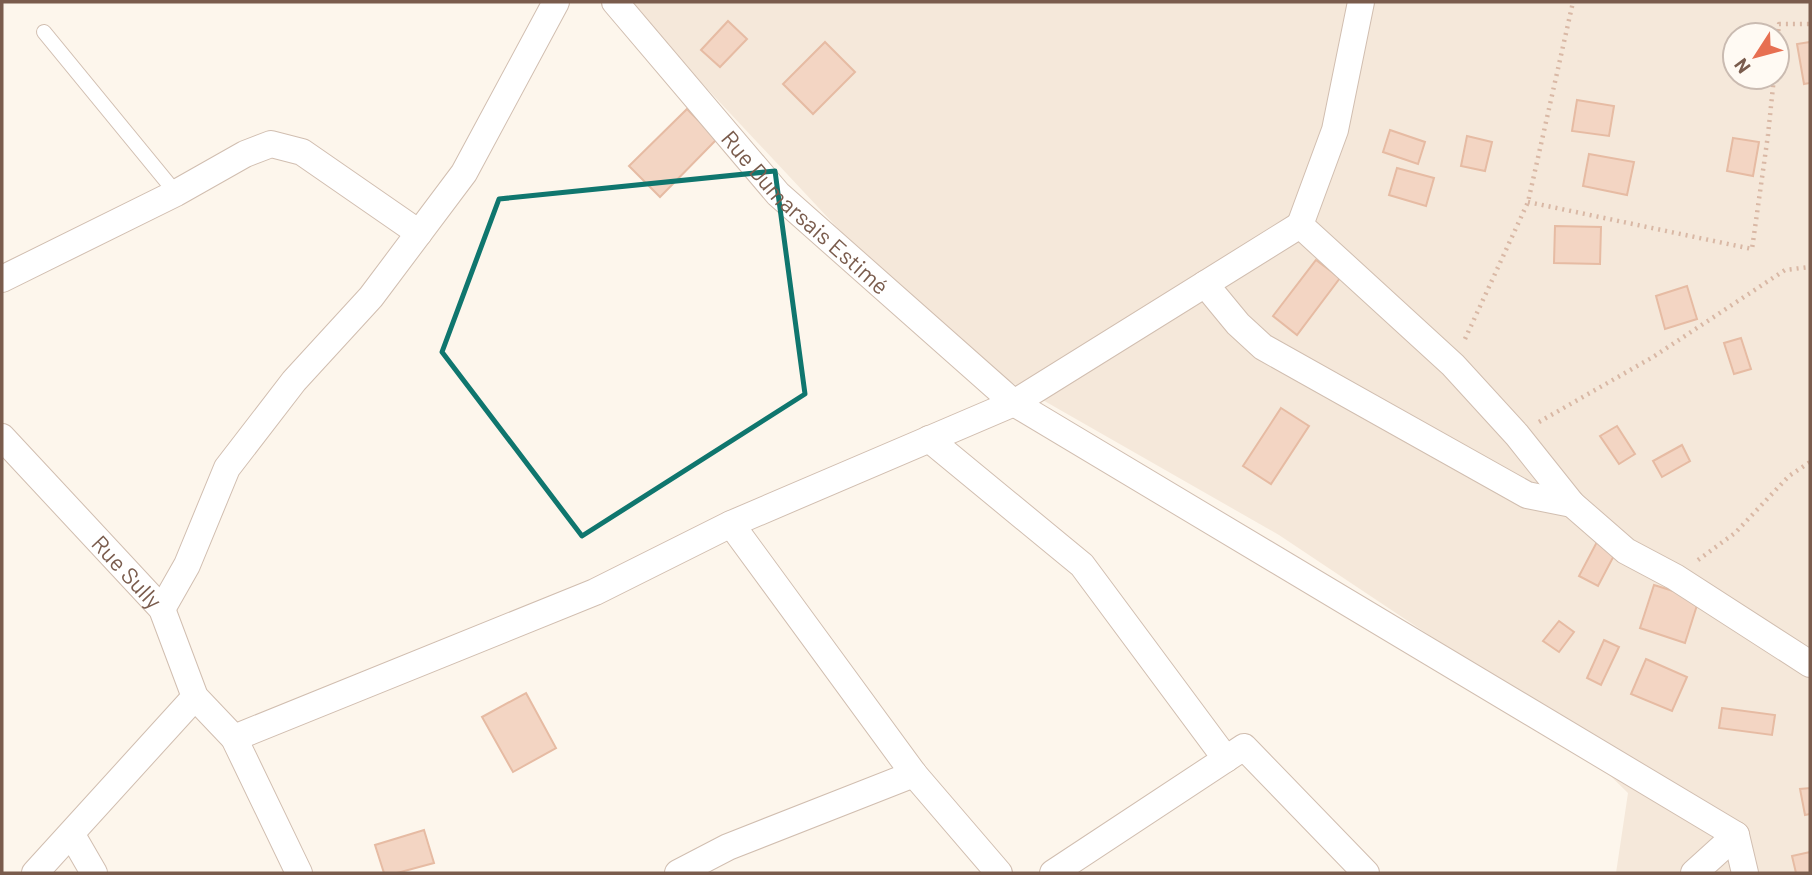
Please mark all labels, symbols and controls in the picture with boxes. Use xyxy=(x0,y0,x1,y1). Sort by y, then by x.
north arrow xyxy=(1721,21,1791,91)
text: N xyxy=(1729,54,1755,78)
street label: Rue Dumarsais Estimé xyxy=(716,124,895,300)
street label: Rue Sully xyxy=(86,529,169,615)

